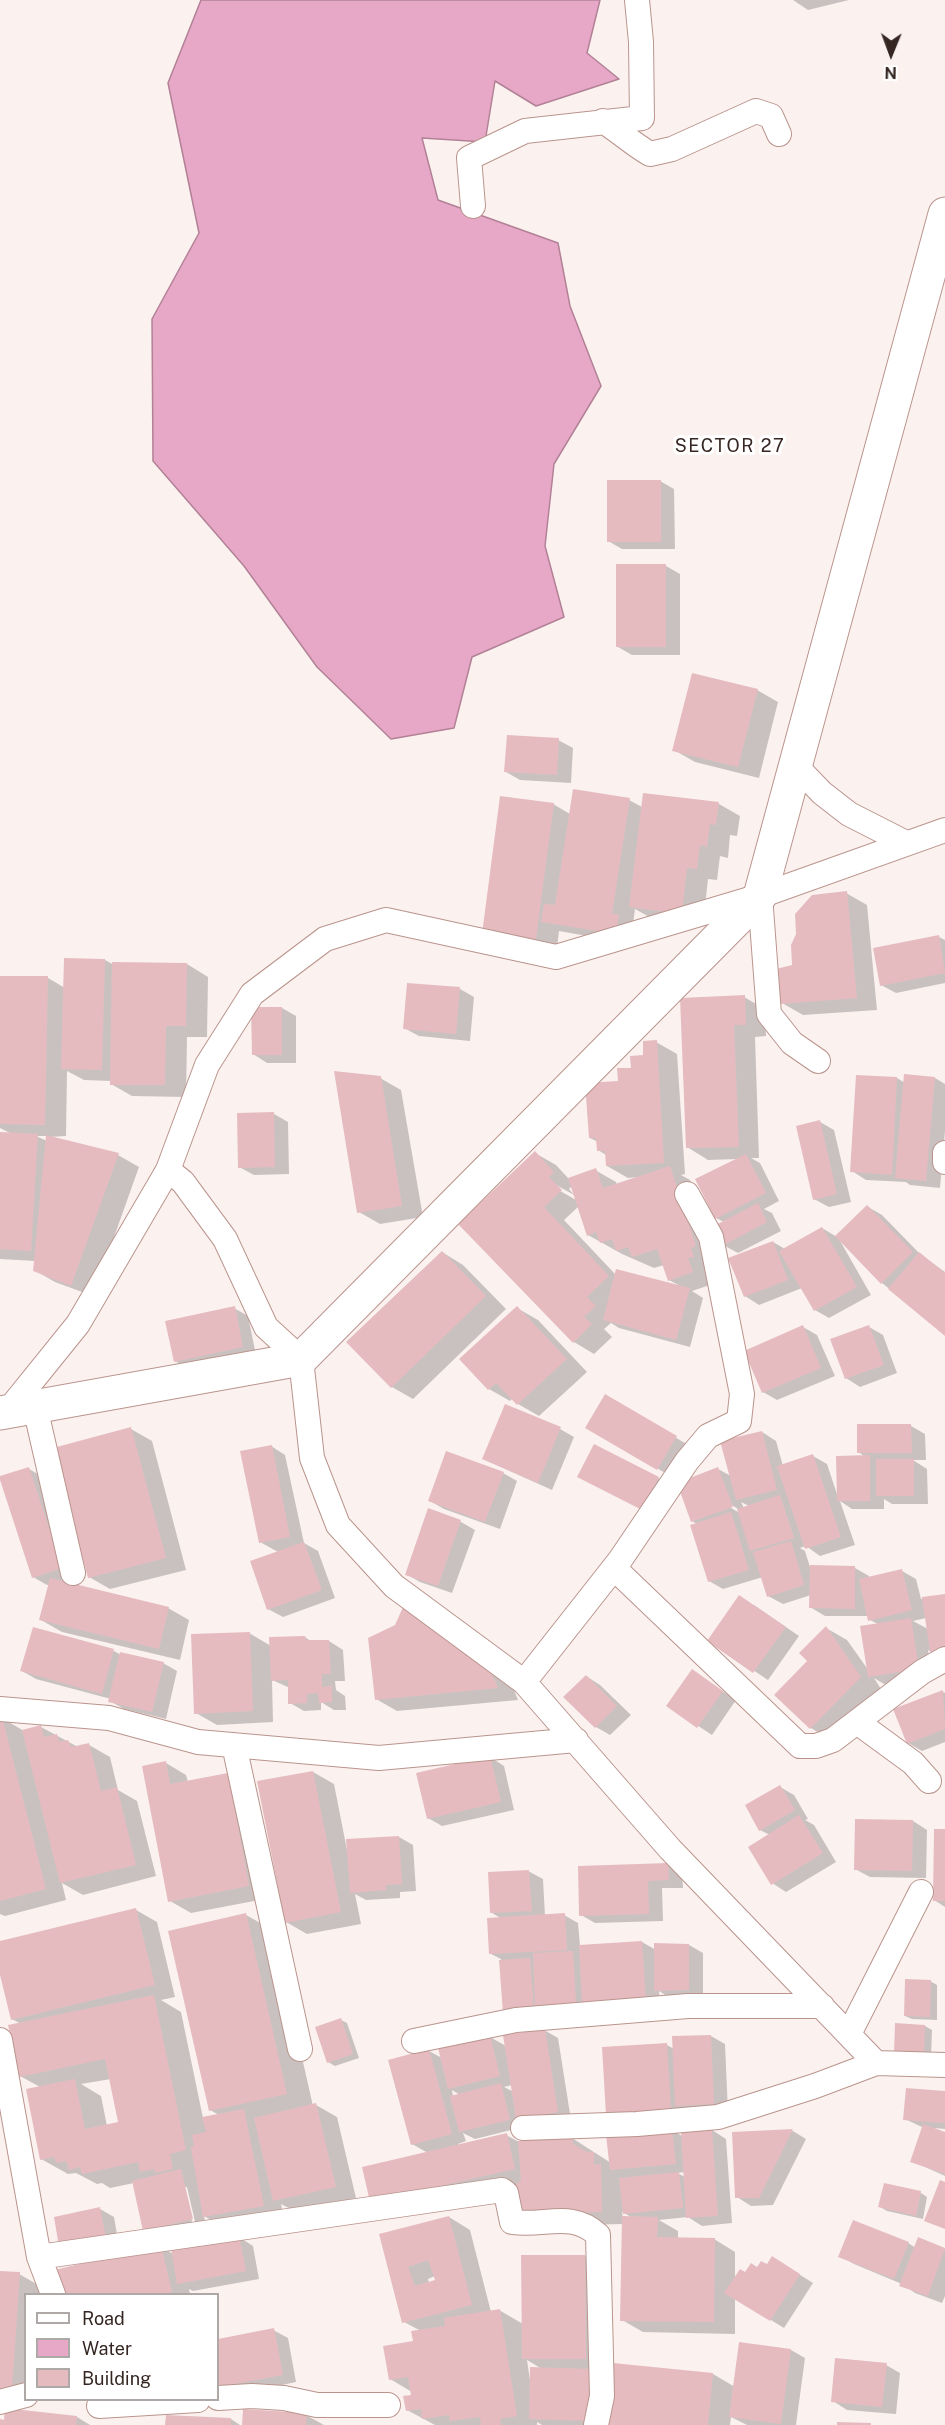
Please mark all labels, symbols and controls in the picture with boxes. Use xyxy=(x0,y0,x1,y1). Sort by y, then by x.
north arrow xyxy=(861,24,921,84)
text: N xyxy=(884,63,897,82)
district label: SECTOR 27 xyxy=(675,435,785,457)
legend xyxy=(24,2293,219,2401)
text: Road xyxy=(82,2308,125,2329)
text: Water xyxy=(82,2338,132,2359)
text: Building xyxy=(82,2368,151,2389)

